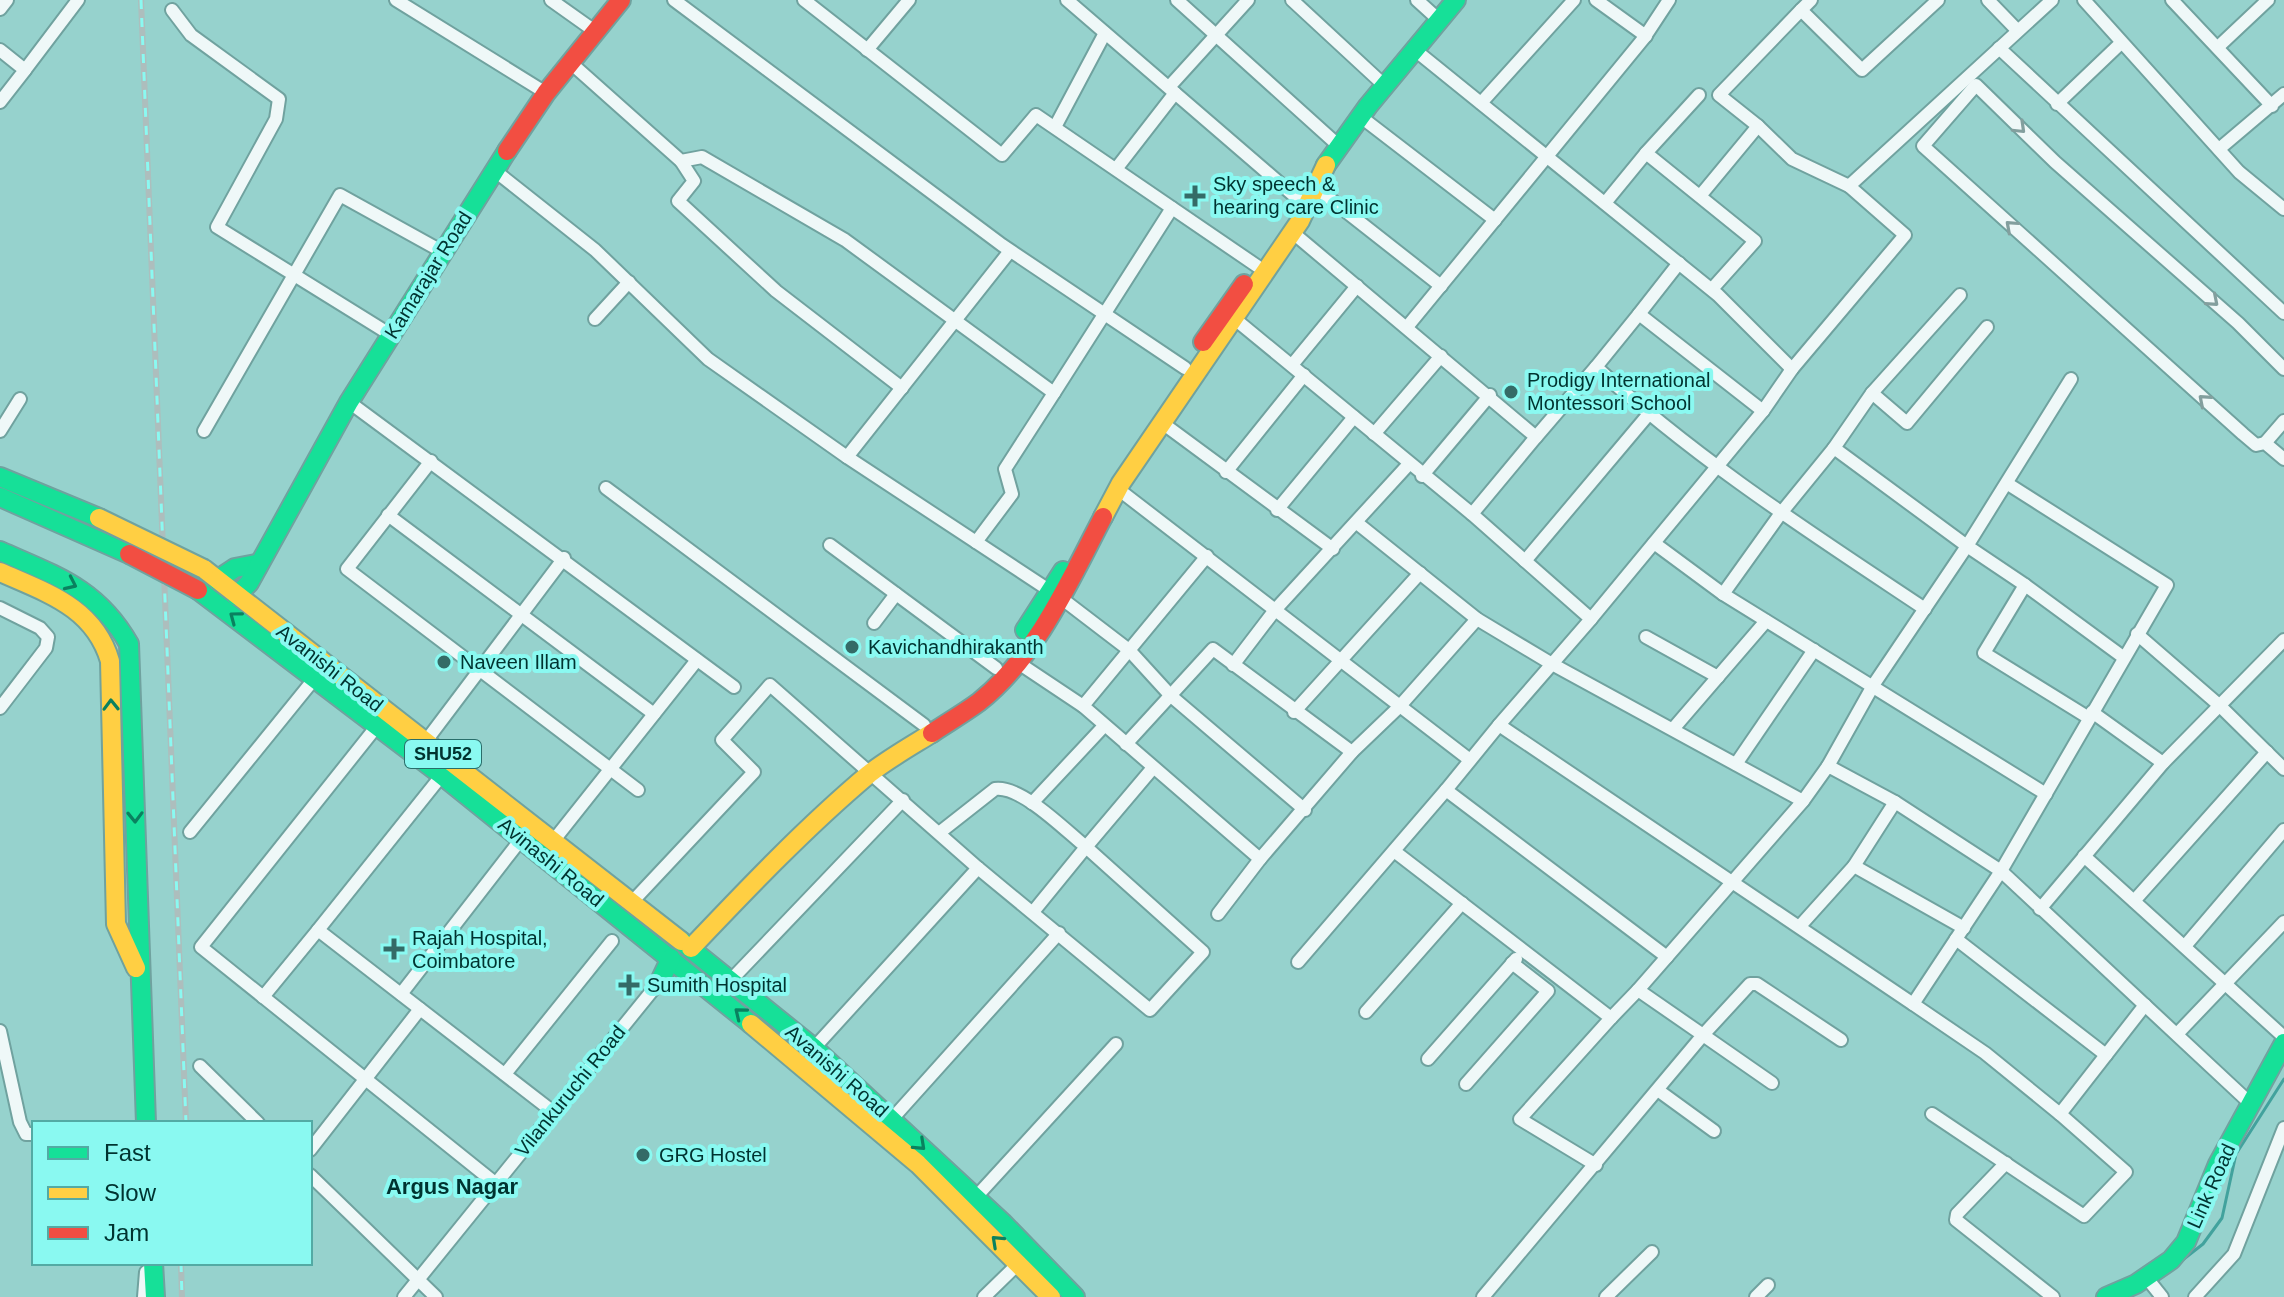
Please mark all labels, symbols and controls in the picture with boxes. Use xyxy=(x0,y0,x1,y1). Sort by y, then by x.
one-way arrow xyxy=(2011,118,2025,133)
place label: Sky speech & hearing care Clinic xyxy=(1213,173,1379,218)
marker: Sky speech & hearing care Clinic xyxy=(1184,185,1206,207)
street label: Kamarajar Road xyxy=(380,207,476,343)
one-way arrow xyxy=(2005,221,2020,235)
one-way arrow xyxy=(2203,292,2218,306)
place label: Prodigy International Montessori School xyxy=(1527,369,1710,414)
marker: Prodigy International Montessori School xyxy=(1502,383,1520,401)
one-way arrow xyxy=(2198,395,2213,410)
one-way arrow xyxy=(62,574,77,590)
one-way arrow xyxy=(229,613,243,627)
street label: Avanishi Road xyxy=(273,620,387,716)
place label: Kavichandhirakanth xyxy=(868,636,1044,658)
marker: Kavichandhirakanth xyxy=(843,638,861,656)
place label: Naveen Illam xyxy=(460,651,577,673)
marker: Naveen Illam xyxy=(435,653,453,671)
one-way arrow xyxy=(102,698,119,711)
road number: SHU52 xyxy=(405,740,481,768)
one-way arrow xyxy=(126,811,143,824)
street label: Avinashi Road xyxy=(494,813,608,911)
place label: Rajah Hospital, Coimbatore xyxy=(412,927,548,972)
marker: Rajah Hospital, Coimbatore xyxy=(383,938,405,960)
marker: Sumith Hospital xyxy=(618,974,640,996)
place label: Sumith Hospital xyxy=(647,974,787,996)
one-way arrow xyxy=(735,1008,749,1023)
street label: Vilankuruchi Road xyxy=(510,1021,630,1161)
street label: Avanishi Road xyxy=(781,1021,893,1121)
legend xyxy=(32,1121,312,1265)
one-way arrow xyxy=(911,1136,925,1151)
text: Fast xyxy=(104,1139,151,1166)
street label: Link Road xyxy=(2183,1140,2239,1232)
place label: GRG Hostel xyxy=(659,1144,767,1166)
marker: GRG Hostel xyxy=(634,1146,652,1164)
district label: Argus Nagar xyxy=(386,1174,518,1199)
text: Slow xyxy=(104,1179,157,1206)
text: Jam xyxy=(104,1219,149,1246)
one-way arrow xyxy=(992,1236,1006,1250)

